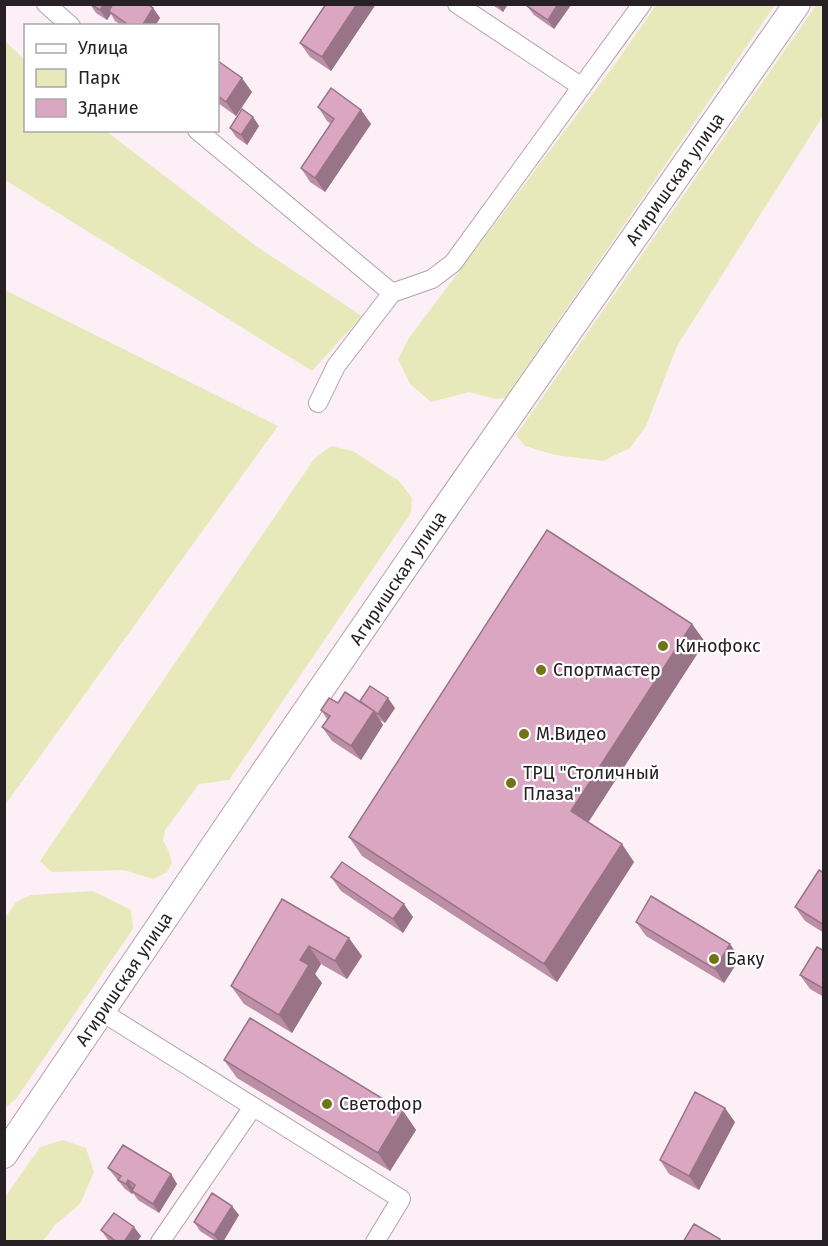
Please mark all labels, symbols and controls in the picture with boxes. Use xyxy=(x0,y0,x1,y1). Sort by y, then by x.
legend xyxy=(24,24,219,132)
text: Улица xyxy=(78,37,128,59)
text: Парк xyxy=(78,67,121,89)
text: Здание xyxy=(78,97,139,119)
street label: Агиришская улица xyxy=(621,108,729,250)
street label: Агиришская улица xyxy=(345,507,451,649)
place label: Кинофокс xyxy=(675,635,761,657)
marker: Кинофокс xyxy=(656,639,670,653)
place label: Спортмастер xyxy=(553,659,661,681)
marker: Спортмастер xyxy=(534,663,548,677)
place label: М.Видео xyxy=(536,723,606,745)
marker: М.Видео xyxy=(517,727,531,741)
place label: ТРЦ "Столичный Плаза" xyxy=(523,762,660,805)
marker: ТРЦ "Столичный Плаза" xyxy=(504,776,518,790)
street label: Агиришская улица xyxy=(71,908,177,1050)
place label: Баку xyxy=(726,948,765,970)
marker: Баку xyxy=(707,952,721,966)
place label: Светофор xyxy=(339,1093,422,1115)
marker: Светофор xyxy=(320,1097,334,1111)

